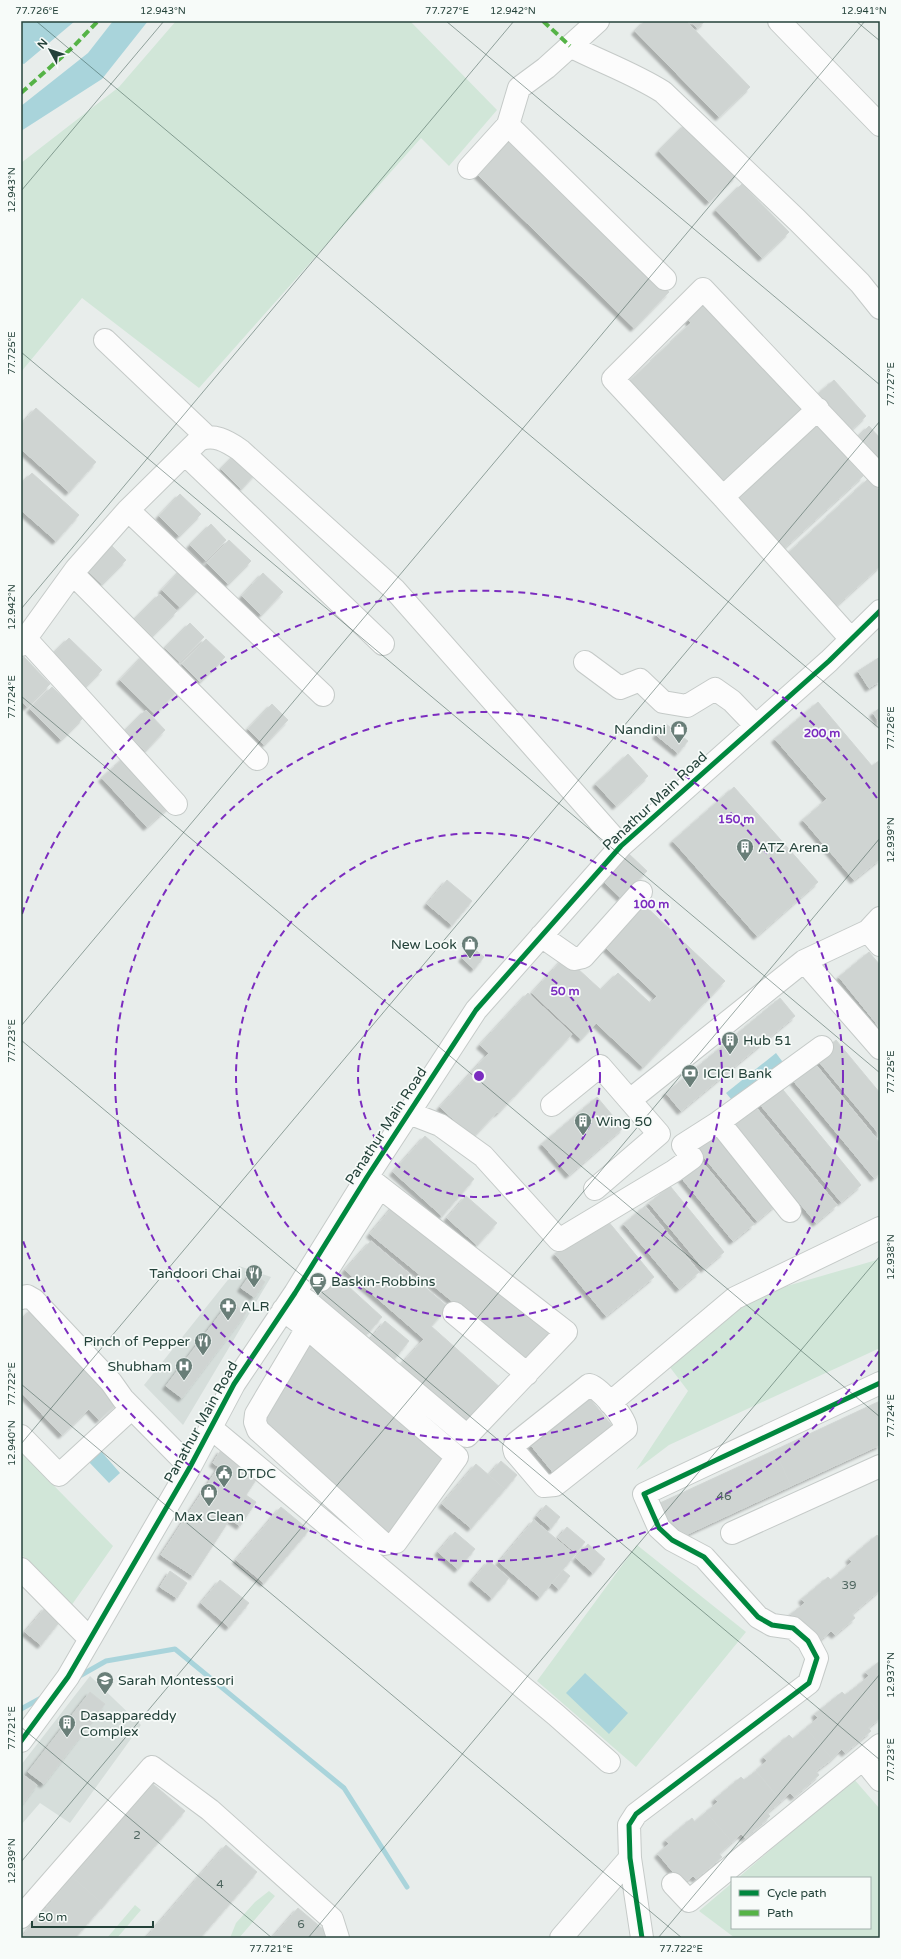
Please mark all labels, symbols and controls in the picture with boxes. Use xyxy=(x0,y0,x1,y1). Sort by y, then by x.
text: 77.726°E xyxy=(15,5,59,17)
text: 12.943°N xyxy=(140,5,186,17)
text: 77.727°E xyxy=(425,5,469,17)
text: 12.942°N xyxy=(490,5,536,17)
text: 12.941°N xyxy=(841,5,887,17)
north arrow xyxy=(30,30,70,70)
text: N xyxy=(35,36,51,51)
text: 12.943°N xyxy=(6,167,18,213)
text: 77.725°E xyxy=(6,331,18,375)
text: 77.727°E xyxy=(885,362,897,406)
text: 12.942°N xyxy=(6,584,18,630)
text: 77.724°E xyxy=(6,675,18,719)
text: 77.726°E xyxy=(885,706,897,750)
shop icon: Nandini xyxy=(669,719,689,744)
place label: Nandini xyxy=(614,721,666,738)
text: 200 m xyxy=(804,726,840,740)
street label: Panathur Main Road xyxy=(599,748,711,854)
text: 150 m xyxy=(718,812,754,826)
text: 12.939°N xyxy=(885,817,897,863)
building icon: ATZ Arena xyxy=(735,837,755,862)
place label: ATZ Arena xyxy=(758,839,829,856)
text: 100 m xyxy=(633,897,669,911)
shop icon: New Look xyxy=(460,934,480,959)
place label: New Look xyxy=(391,936,457,953)
text: 50 m xyxy=(550,984,580,998)
text: 77.723°E xyxy=(6,1019,18,1063)
building icon: Hub 51 xyxy=(720,1030,740,1055)
place label: Hub 51 xyxy=(743,1032,792,1049)
text: 77.725°E xyxy=(885,1050,897,1094)
bank icon: ICICI Bank xyxy=(680,1063,700,1088)
street label: Panathur Main Road xyxy=(342,1064,430,1188)
place label: ICICI Bank xyxy=(703,1065,772,1082)
centre of rings xyxy=(472,1069,486,1083)
building icon: Wing 50 xyxy=(573,1111,593,1136)
place label: Wing 50 xyxy=(596,1113,652,1130)
text: 12.938°N xyxy=(885,1234,897,1280)
restaurant icon: Tandoori Chai xyxy=(244,1263,264,1288)
place label: Tandoori Chai xyxy=(149,1265,241,1282)
cafe icon: Baskin-Robbins xyxy=(308,1271,328,1296)
place label: Baskin-Robbins xyxy=(331,1273,436,1290)
pharmacy icon: ALR xyxy=(218,1296,238,1321)
place label: ALR xyxy=(241,1298,270,1315)
restaurant icon: Pinch of Pepper xyxy=(193,1331,213,1356)
place label: Pinch of Pepper xyxy=(84,1333,191,1350)
hospital icon: Shubham xyxy=(174,1356,194,1381)
place label: Shubham xyxy=(107,1358,171,1375)
street label: Panathur Main Road xyxy=(160,1358,242,1486)
text: 77.722°E xyxy=(6,1362,18,1406)
text: 77.724°E xyxy=(885,1394,897,1438)
text: 12.940°N xyxy=(6,1420,18,1466)
public building icon: DTDC xyxy=(214,1463,234,1488)
place label: DTDC xyxy=(237,1465,276,1482)
shop icon: Max Clean xyxy=(199,1482,219,1507)
house number: 46 xyxy=(716,1489,732,1503)
place label: Max Clean xyxy=(174,1508,244,1525)
house number: 39 xyxy=(841,1578,857,1592)
text: 12.937°N xyxy=(885,1652,897,1698)
school or university icon: Sarah Montessori xyxy=(95,1670,115,1695)
place label: Sarah Montessori xyxy=(118,1672,234,1689)
text: 77.721°E xyxy=(6,1706,18,1750)
place label: Dasappareddy Complex xyxy=(80,1707,177,1740)
building icon: Dasappareddy Complex xyxy=(57,1713,77,1738)
text: 77.723°E xyxy=(885,1738,897,1782)
house number: 2 xyxy=(133,1828,141,1842)
text: 12.939°N xyxy=(6,1838,18,1884)
house number: 4 xyxy=(216,1877,224,1891)
legend xyxy=(731,1877,871,1929)
text: Cycle path xyxy=(767,1886,826,1900)
scale bar xyxy=(32,1903,153,1929)
text: Path xyxy=(767,1906,793,1920)
text: 50 m xyxy=(38,1910,67,1924)
house number: 6 xyxy=(297,1917,305,1931)
text: 77.721°E xyxy=(249,1943,293,1955)
text: 77.722°E xyxy=(659,1943,703,1955)

